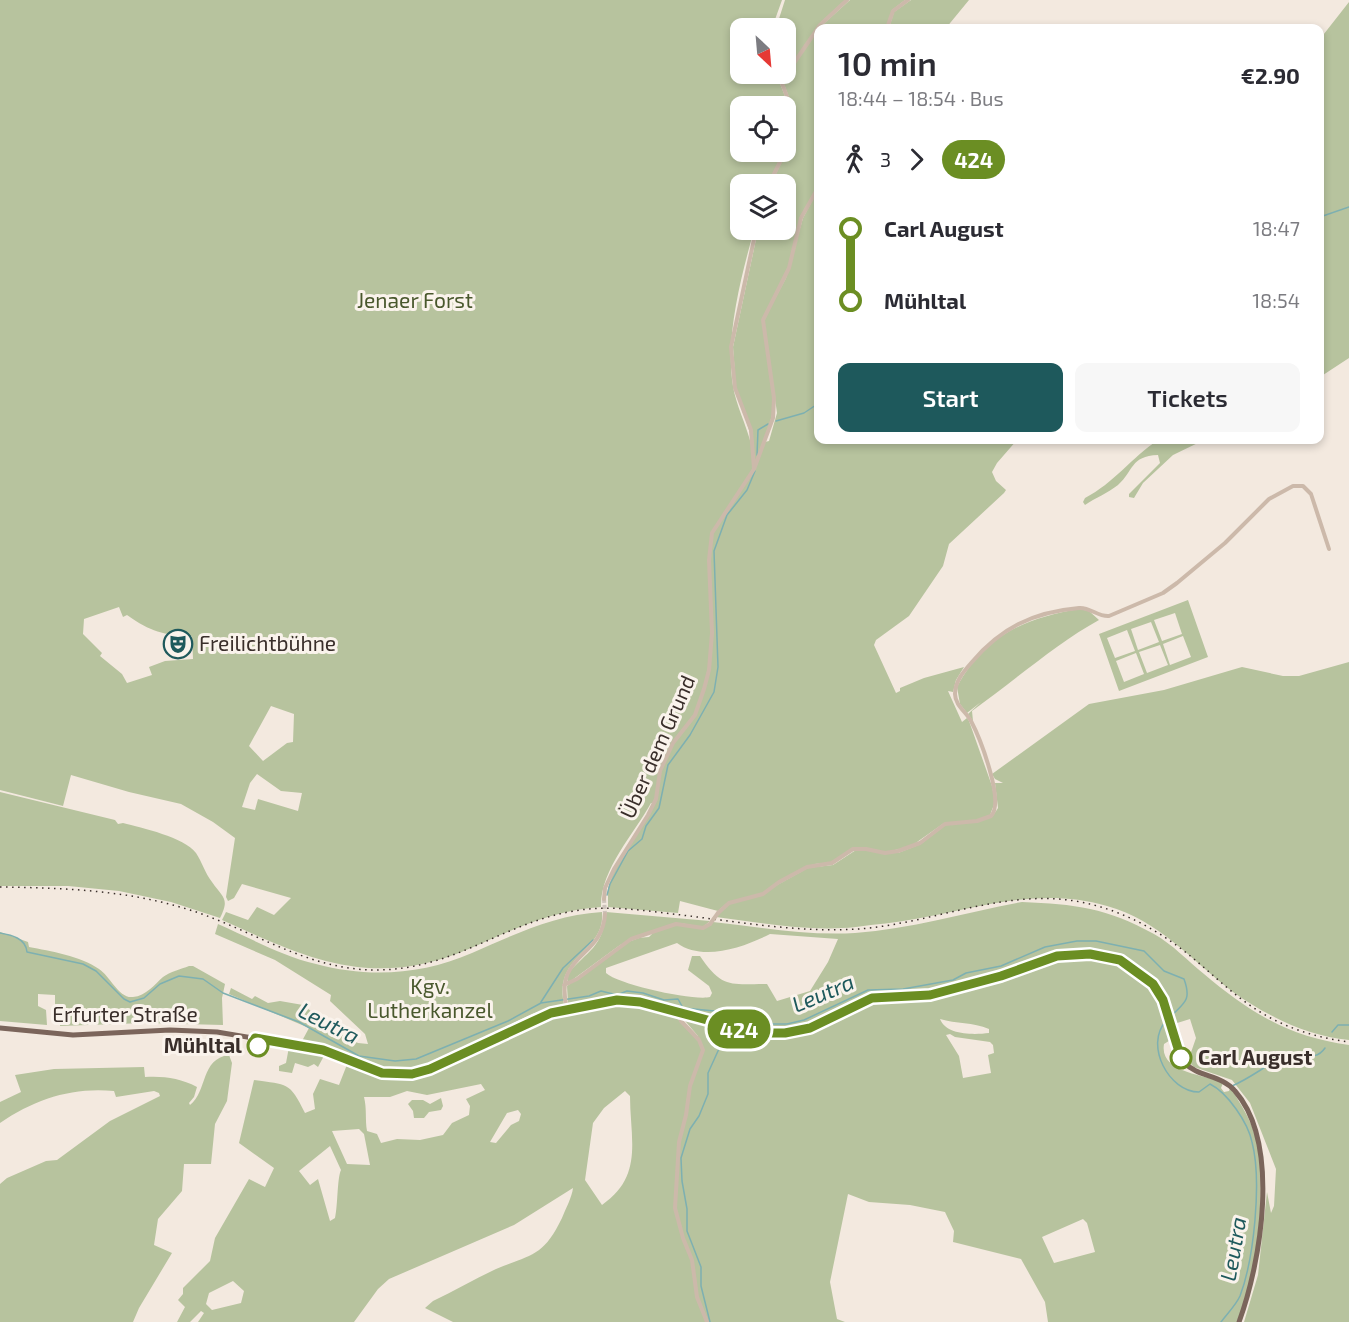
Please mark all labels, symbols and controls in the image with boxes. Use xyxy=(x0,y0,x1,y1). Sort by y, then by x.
north arrow xyxy=(730,18,796,84)
map controls xyxy=(730,18,796,240)
text: 10 min xyxy=(838,43,937,83)
text: €2.90 xyxy=(1241,62,1300,88)
text: 18:44 – 18:54 · Bus xyxy=(838,86,1004,110)
button: locate xyxy=(730,96,796,162)
icon: walk xyxy=(838,143,871,176)
icon: forward xyxy=(900,143,933,176)
text: 3 xyxy=(880,147,891,171)
text: 424 xyxy=(954,147,993,172)
button: layers xyxy=(730,174,796,240)
text: Carl August xyxy=(884,215,1004,241)
text: 18:47 xyxy=(1253,216,1300,240)
park label: Jenaer Forst xyxy=(357,287,473,312)
text: Mühltal xyxy=(884,287,966,313)
text: 18:54 xyxy=(1252,288,1300,312)
button: Start xyxy=(838,363,1063,432)
button: Tickets xyxy=(1075,363,1300,432)
theatre icon: Freilichtbühne xyxy=(162,628,194,660)
place label: Freilichtbühne xyxy=(199,630,336,655)
street label: Über dem Grund xyxy=(614,671,699,822)
water label: Leutra xyxy=(788,967,858,1017)
park label: Kgv. Lutherkanzel xyxy=(367,973,493,1022)
water label: Leutra xyxy=(295,996,364,1048)
street label: Erfurter Straße xyxy=(52,1001,198,1026)
line badge: 424 xyxy=(704,1010,774,1048)
text: 424 xyxy=(720,1017,758,1042)
place label: Mühltal xyxy=(164,1032,242,1057)
marker: Mühltal xyxy=(247,1035,269,1057)
place label: Carl August xyxy=(1198,1044,1313,1069)
marker: Carl August xyxy=(1170,1047,1192,1069)
water label: Leutra xyxy=(1214,1215,1250,1283)

